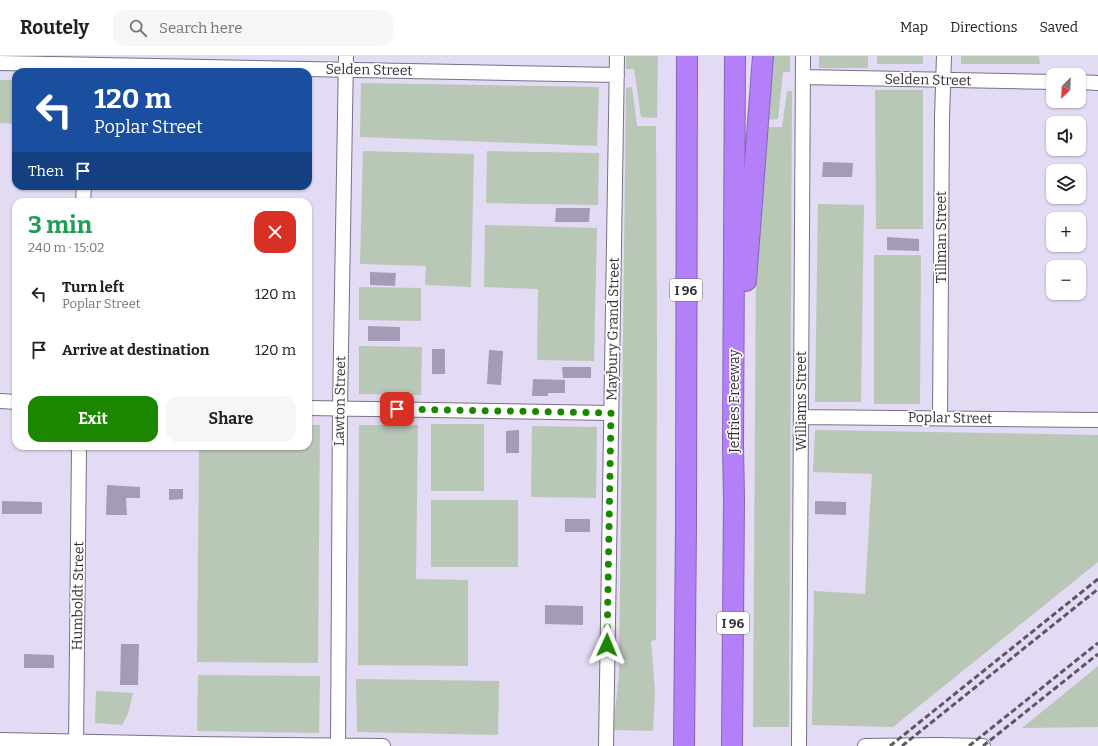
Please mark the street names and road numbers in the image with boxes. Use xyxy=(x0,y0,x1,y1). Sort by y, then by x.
street label: Selden Street xyxy=(325,61,413,79)
street label: Selden Street xyxy=(884,71,972,89)
street label: Tillman Street xyxy=(933,191,950,283)
street label: Maybury Grand Street xyxy=(603,257,623,401)
road number: I 96 xyxy=(670,279,702,301)
street label: Jeffries Freeway xyxy=(726,349,743,454)
street label: Williams Street xyxy=(793,351,810,451)
street label: Lawton Street xyxy=(331,356,349,446)
street label: Poplar Street xyxy=(908,409,992,427)
street label: Humboldt Street xyxy=(69,541,87,651)
road number: I 96 xyxy=(717,612,749,634)

